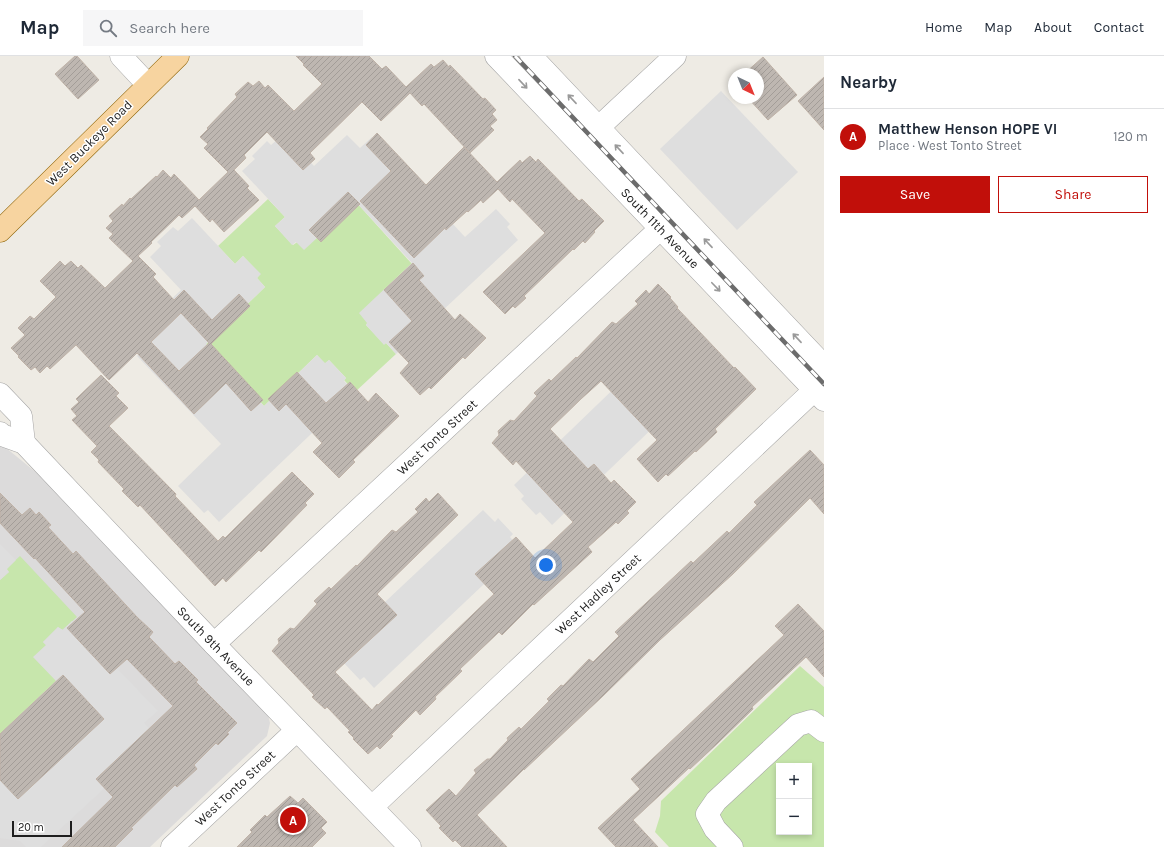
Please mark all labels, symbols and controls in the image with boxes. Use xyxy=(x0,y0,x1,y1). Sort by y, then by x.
search box xyxy=(83,10,363,46)
text: Map xyxy=(20,17,59,39)
icon: search xyxy=(97,17,119,39)
text: Search here xyxy=(129,19,210,37)
text: Home xyxy=(925,19,962,36)
text: Map xyxy=(984,19,1012,36)
text: About xyxy=(1034,19,1072,36)
text: Contact xyxy=(1094,19,1144,36)
north arrow xyxy=(728,68,764,104)
text: Nearby xyxy=(840,72,897,92)
one-way arrow xyxy=(518,79,527,90)
one-way arrow xyxy=(567,94,577,104)
street label: West Buckeye Road xyxy=(43,97,135,189)
text: Matthew Henson HOPE VI xyxy=(878,120,1057,138)
text: A xyxy=(849,129,857,144)
text: 120 m xyxy=(1113,129,1148,144)
text: Place · West Tonto Street xyxy=(878,138,1022,153)
one-way arrow xyxy=(614,144,623,154)
button: Save xyxy=(840,176,990,213)
button: Share xyxy=(998,176,1148,213)
street label: South 11th Avenue xyxy=(618,185,702,272)
one-way arrow xyxy=(703,238,713,248)
one-way arrow xyxy=(712,282,721,292)
one-way arrow xyxy=(792,333,802,343)
street label: West Tonto Street xyxy=(394,396,480,478)
street label: West Hadley Street xyxy=(552,550,644,637)
your location xyxy=(536,555,556,575)
street label: South 9th Avenue xyxy=(174,603,258,689)
street label: West Tonto Street xyxy=(192,747,278,829)
map controls xyxy=(776,763,812,835)
button: + xyxy=(776,763,812,799)
button: − xyxy=(776,799,812,835)
pin: A xyxy=(280,805,306,835)
scale bar xyxy=(12,819,72,838)
text: 20 m xyxy=(18,821,44,834)

